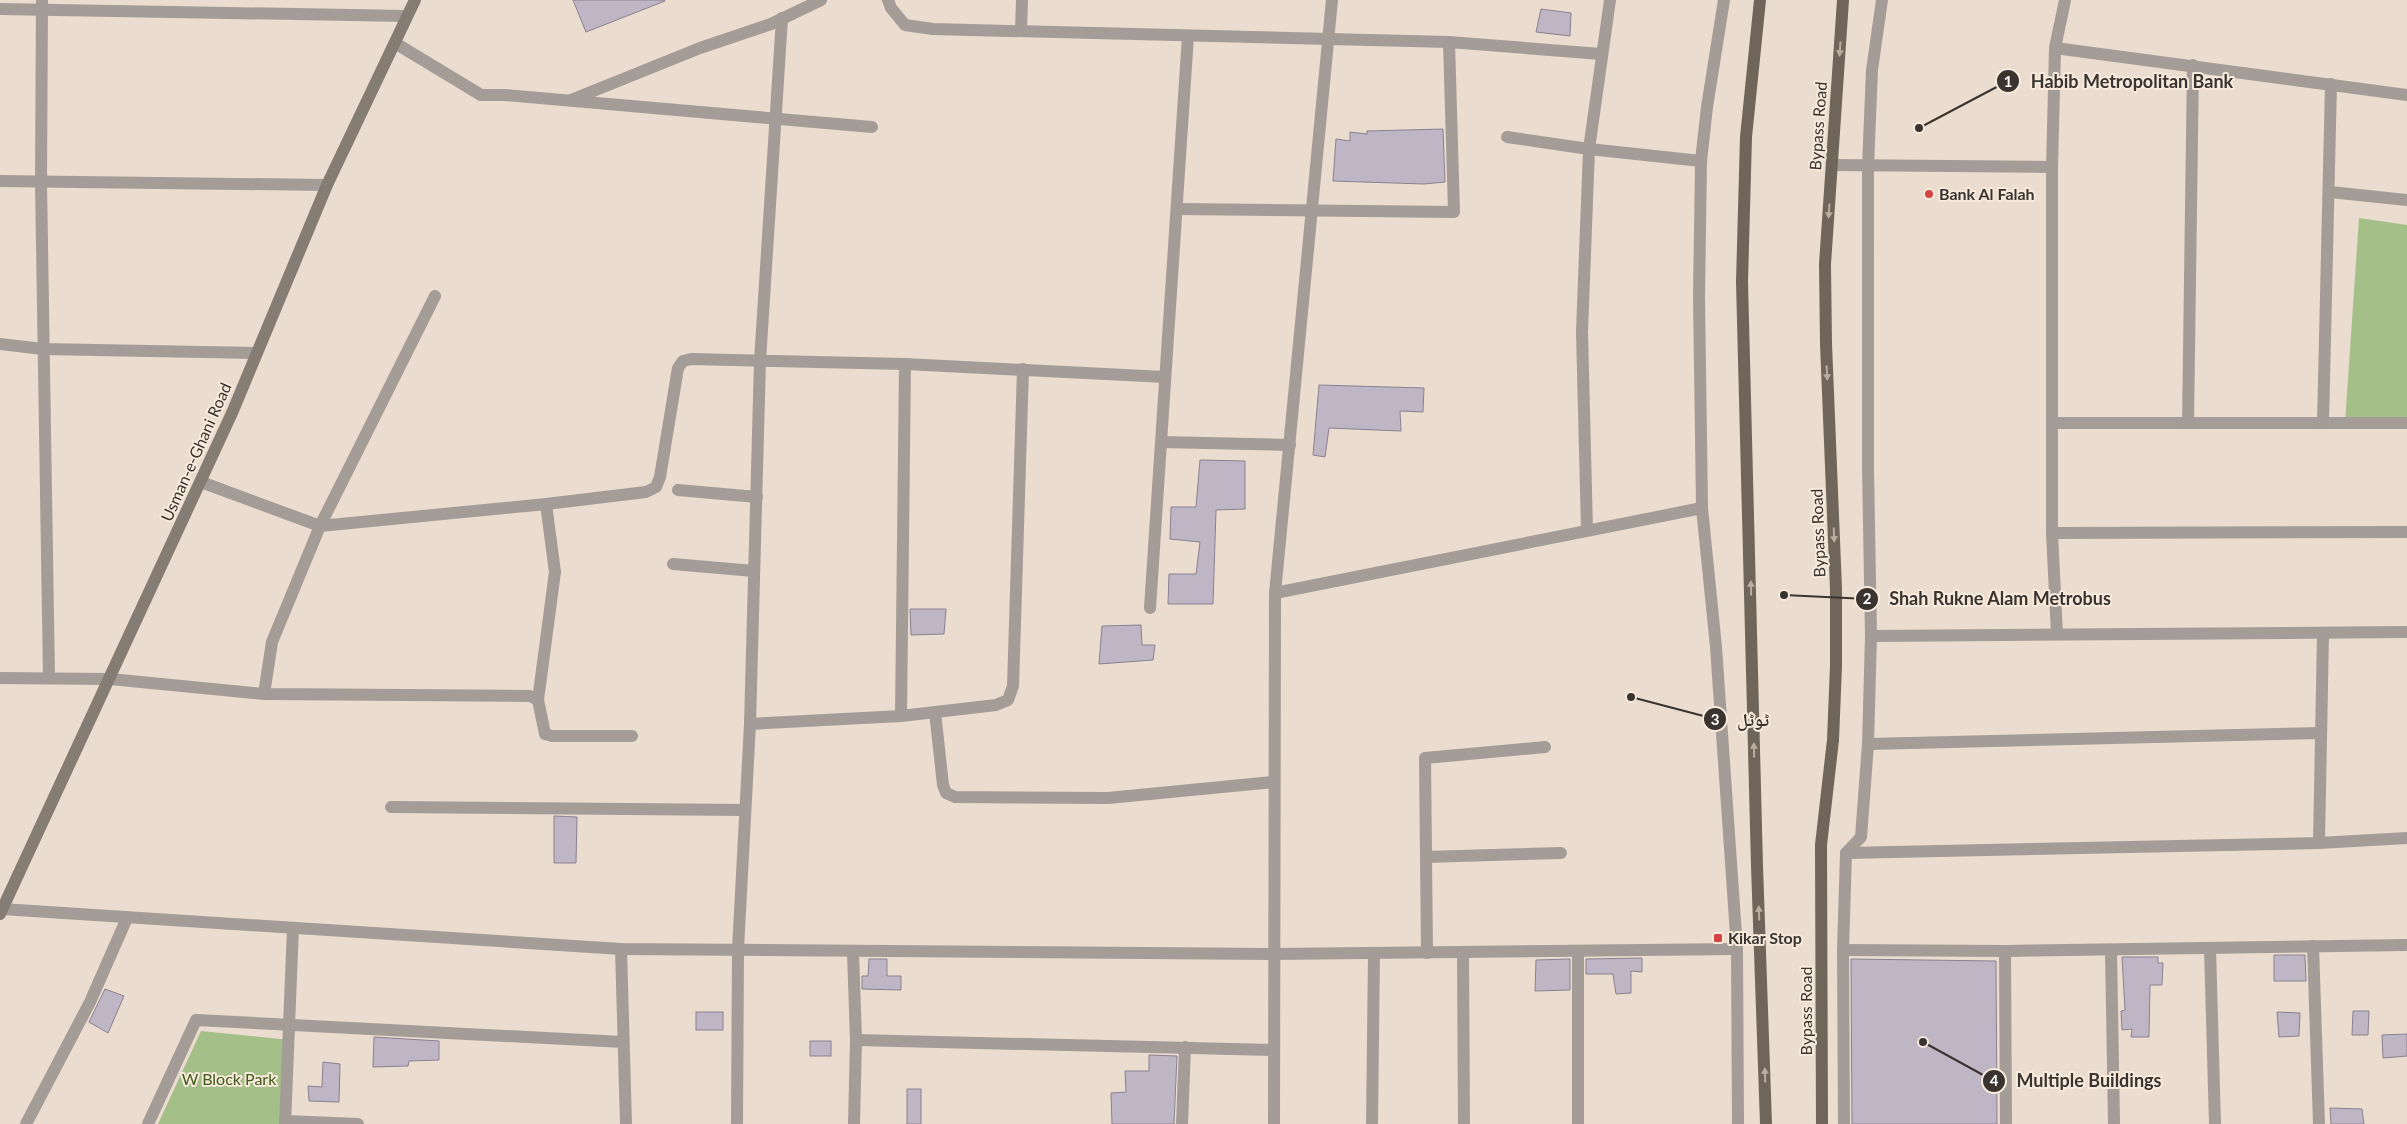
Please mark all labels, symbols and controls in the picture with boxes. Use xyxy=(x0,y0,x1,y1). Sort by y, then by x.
one-way arrow xyxy=(1835,41,1843,57)
callout: Habib Metropolitan Bank xyxy=(1996,65,2243,98)
text: Habib Metropolitan Bank xyxy=(2031,70,2234,92)
text: 1 xyxy=(2004,72,2012,90)
street label: Bypass Road xyxy=(1805,81,1830,171)
place label: Bank Al Falah xyxy=(1939,184,2035,203)
marker: Bank Al Falah xyxy=(1923,188,1935,200)
one-way arrow xyxy=(1824,203,1832,219)
one-way arrow xyxy=(1824,365,1832,381)
street label: Usman-e-Ghani Road xyxy=(156,380,235,524)
street label: Bypass Road xyxy=(1806,488,1829,578)
one-way arrow xyxy=(1830,528,1838,544)
one-way arrow xyxy=(1746,580,1754,596)
callout: Shah Rukne Alam Metrobus xyxy=(1854,582,2121,615)
text: Shah Rukne Alam Metrobus xyxy=(1889,587,2111,609)
text: 2 xyxy=(1863,589,1872,607)
callout: ٹوٹل xyxy=(1702,703,1779,736)
text: ٹوٹل xyxy=(1737,708,1769,731)
text: 3 xyxy=(1711,710,1719,728)
one-way arrow xyxy=(1750,742,1758,758)
one-way arrow xyxy=(1754,905,1762,921)
place label: Kikar Stop xyxy=(1728,928,1802,947)
marker: Kikar Stop xyxy=(1712,932,1724,944)
street label: Bypass Road xyxy=(1796,967,1815,1055)
callout: Multiple Buildings xyxy=(1981,1064,2171,1097)
one-way arrow xyxy=(1760,1067,1768,1083)
park label: W Block Park xyxy=(182,1069,277,1088)
text: Multiple Buildings xyxy=(2017,1069,2162,1091)
text: 4 xyxy=(1990,1071,1999,1089)

